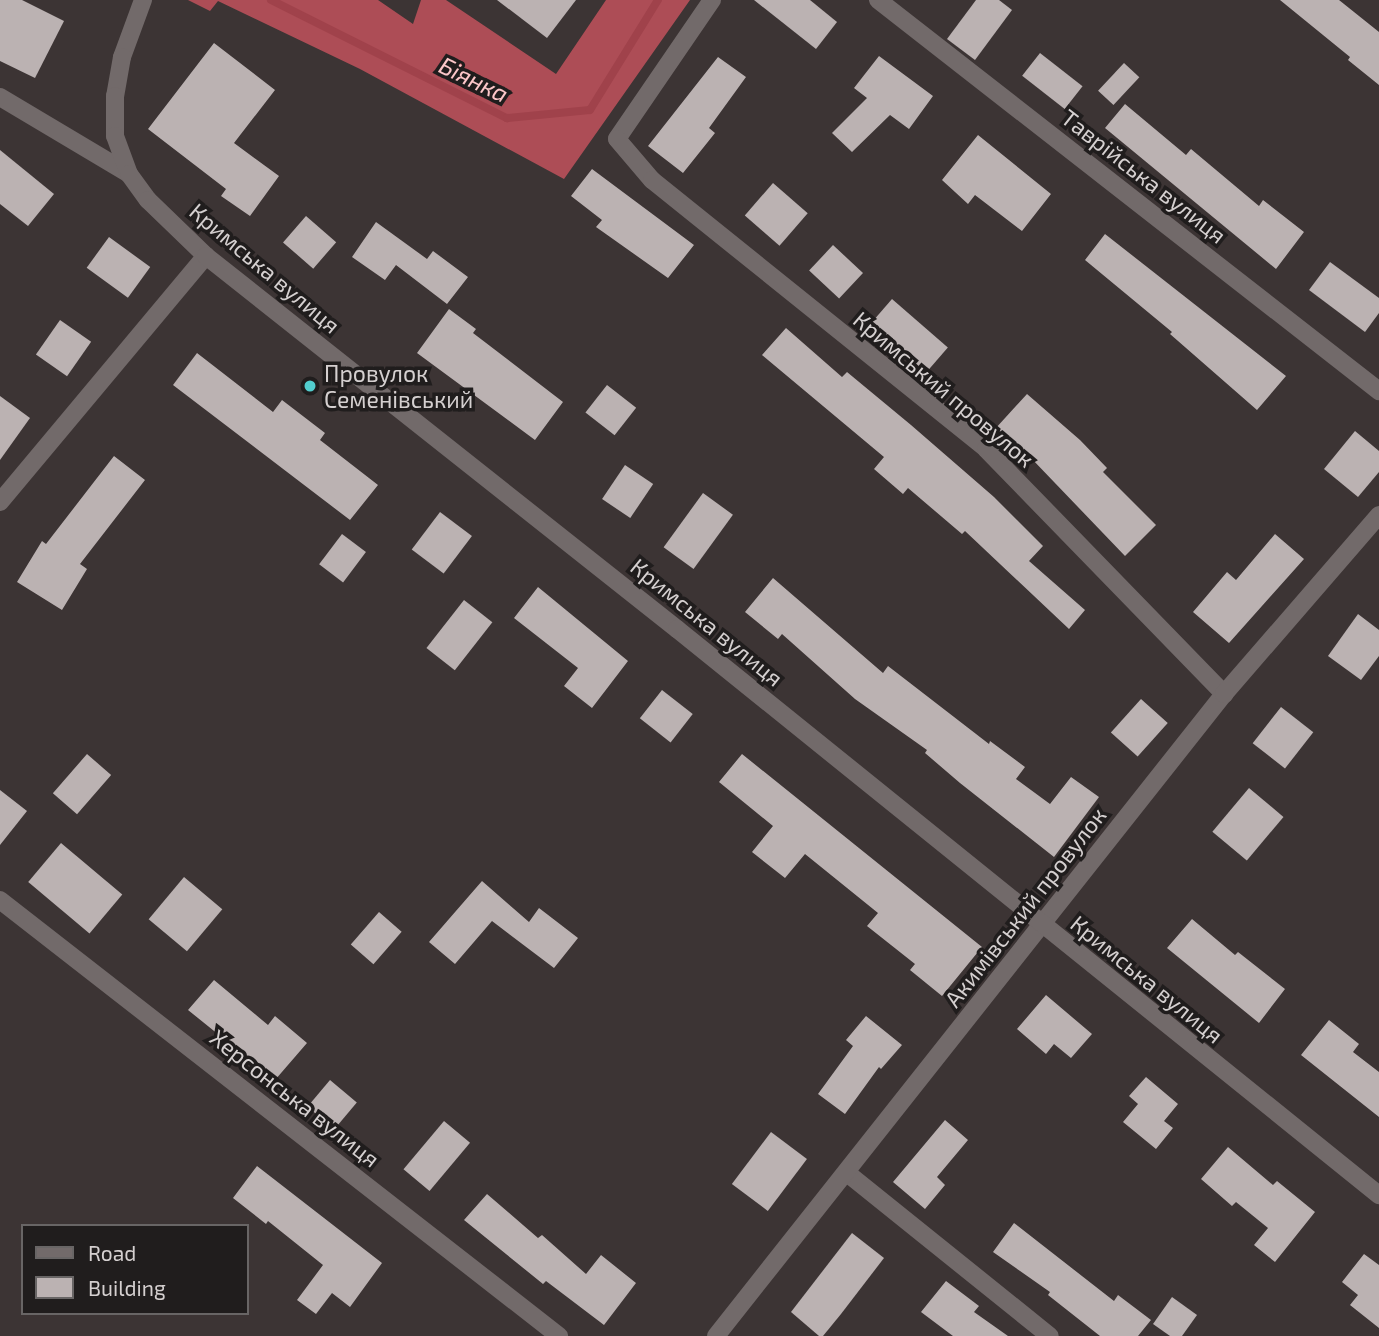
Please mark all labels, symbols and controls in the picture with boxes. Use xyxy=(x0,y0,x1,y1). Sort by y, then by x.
water label: Біянка xyxy=(435,50,513,108)
street label: Таврійська вулиця xyxy=(1056,103,1232,249)
street label: Кримська вулиця xyxy=(184,197,346,339)
street label: Кримський провулок xyxy=(848,305,1040,473)
place label: Провулок Семенівський xyxy=(324,359,473,413)
marker: Провулок Семенівський xyxy=(302,378,318,394)
street label: Кримська вулиця xyxy=(625,552,789,692)
street label: Акимівський провулок xyxy=(938,802,1112,1012)
street label: Кримська вулиця xyxy=(1065,909,1229,1049)
street label: Херсонська вулиця xyxy=(205,1023,385,1173)
legend xyxy=(21,1224,248,1315)
text: Road xyxy=(88,1240,136,1265)
text: Building xyxy=(88,1275,166,1300)

